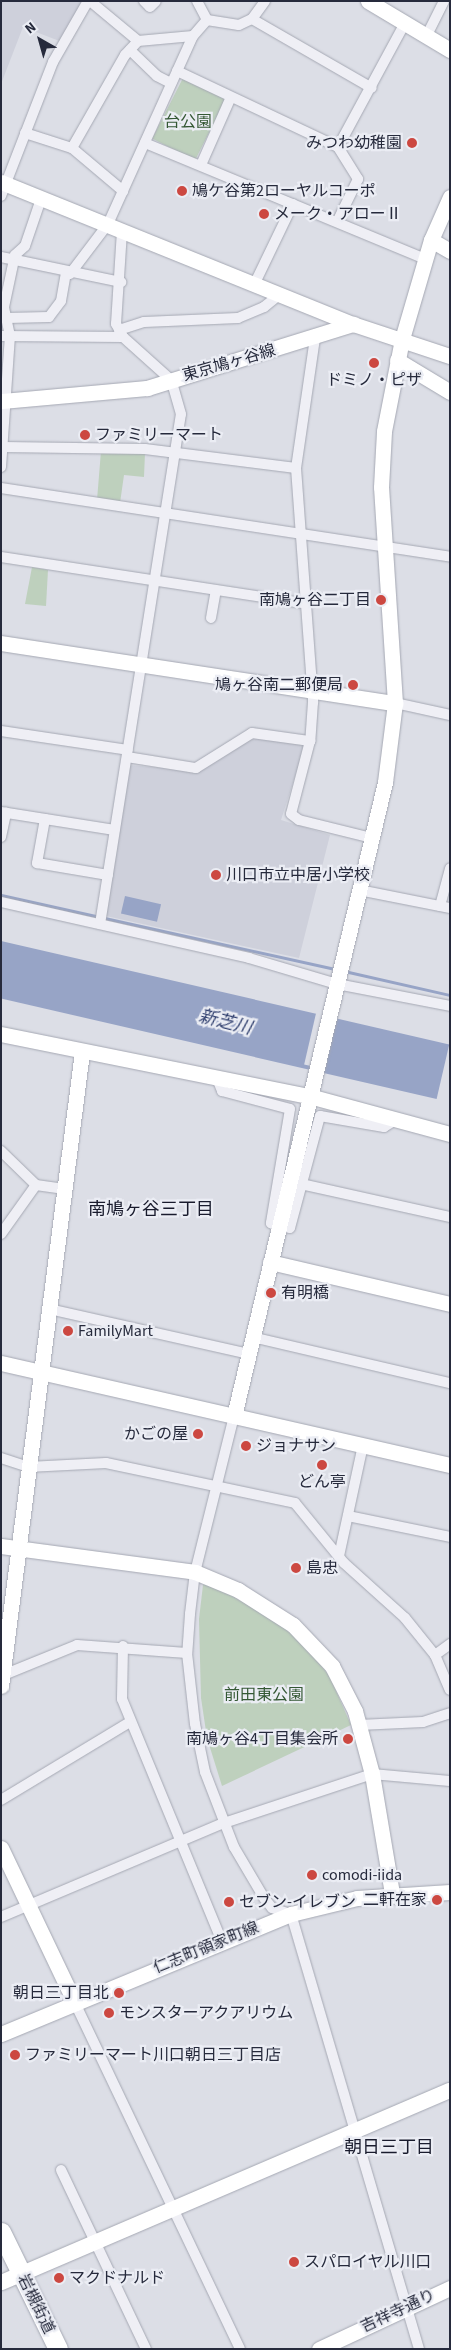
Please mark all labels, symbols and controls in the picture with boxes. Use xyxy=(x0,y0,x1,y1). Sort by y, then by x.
north arrow xyxy=(15,15,65,65)
text: N xyxy=(21,17,41,39)
park label: 台公園 xyxy=(164,112,212,132)
place label: みつわ幼稚園 xyxy=(306,133,402,153)
marker: みつわ幼稚園 xyxy=(406,137,418,149)
place label: 鳩ケ谷第2ローヤルコーポ xyxy=(192,181,376,201)
marker: 鳩ケ谷第2ローヤルコーポ xyxy=(176,185,188,197)
place label: メーク・アローⅡ xyxy=(274,204,402,224)
marker: メーク・アローⅡ xyxy=(258,208,270,220)
street label: 東京鳩ヶ谷線 xyxy=(180,341,278,385)
marker: ドミノ・ピザ xyxy=(368,357,380,369)
place label: ドミノ・ピザ xyxy=(326,370,422,390)
place label: ファミリーマート xyxy=(95,425,223,445)
marker: ファミリーマート xyxy=(79,429,91,441)
place label: 南鳩ヶ谷二丁目 xyxy=(259,590,371,610)
marker: 南鳩ヶ谷二丁目 xyxy=(375,594,387,606)
place label: 鳩ヶ谷南二郵便局 xyxy=(215,675,343,695)
marker: 鳩ヶ谷南二郵便局 xyxy=(347,679,359,691)
place label: 川口市立中居小学校 xyxy=(226,865,370,885)
marker: 川口市立中居小学校 xyxy=(210,869,222,881)
water label: 新芝川 xyxy=(196,1006,254,1040)
district label: 南鳩ヶ谷三丁目 xyxy=(88,1199,214,1221)
place label: 有明橋 xyxy=(281,1283,329,1303)
marker: 有明橋 xyxy=(265,1287,277,1299)
place label: FamilyMart xyxy=(78,1321,153,1341)
marker: FamilyMart xyxy=(62,1325,74,1337)
place label: かごの屋 xyxy=(124,1424,188,1444)
marker: かごの屋 xyxy=(192,1428,204,1440)
place label: ジョナサン xyxy=(256,1436,336,1456)
marker: ジョナサン xyxy=(240,1440,252,1452)
marker: どん亭 xyxy=(316,1459,328,1471)
place label: どん亭 xyxy=(298,1472,346,1492)
place label: 島忠 xyxy=(306,1558,338,1578)
marker: 島忠 xyxy=(290,1562,302,1574)
park label: 前田東公園 xyxy=(224,1685,304,1705)
place label: 南鳩ヶ谷4丁目集会所 xyxy=(186,1729,338,1749)
marker: 南鳩ヶ谷4丁目集会所 xyxy=(342,1733,354,1745)
place label: comodi-iida xyxy=(322,1865,402,1885)
marker: comodi-iida xyxy=(306,1869,318,1881)
place label: 二軒在家 xyxy=(363,1890,427,1910)
place label: セブン-イレブン xyxy=(239,1892,356,1912)
marker: 二軒在家 xyxy=(431,1894,443,1906)
marker: セブン-イレブン xyxy=(223,1896,235,1908)
street label: 仁志町領家町線 xyxy=(150,1918,262,1978)
place label: 朝日三丁目北 xyxy=(13,1983,109,2003)
marker: 朝日三丁目北 xyxy=(113,1987,125,1999)
place label: モンスターアクアリウム xyxy=(119,2003,295,2023)
marker: モンスターアクアリウム xyxy=(103,2007,115,2019)
place label: ファミリーマート川口朝日三丁目店 xyxy=(25,2045,281,2065)
marker: ファミリーマート川口朝日三丁目店 xyxy=(9,2049,21,2061)
district label: 朝日三丁目 xyxy=(344,2137,434,2159)
place label: スパロイヤル川口 xyxy=(304,2252,432,2272)
marker: スパロイヤル川口 xyxy=(288,2256,300,2268)
place label: マクドナルド xyxy=(69,2268,165,2288)
street label: 岩槻街道 xyxy=(13,2271,59,2337)
marker: マクドナルド xyxy=(53,2272,65,2284)
street label: 吉祥寺通り xyxy=(358,2285,438,2337)

